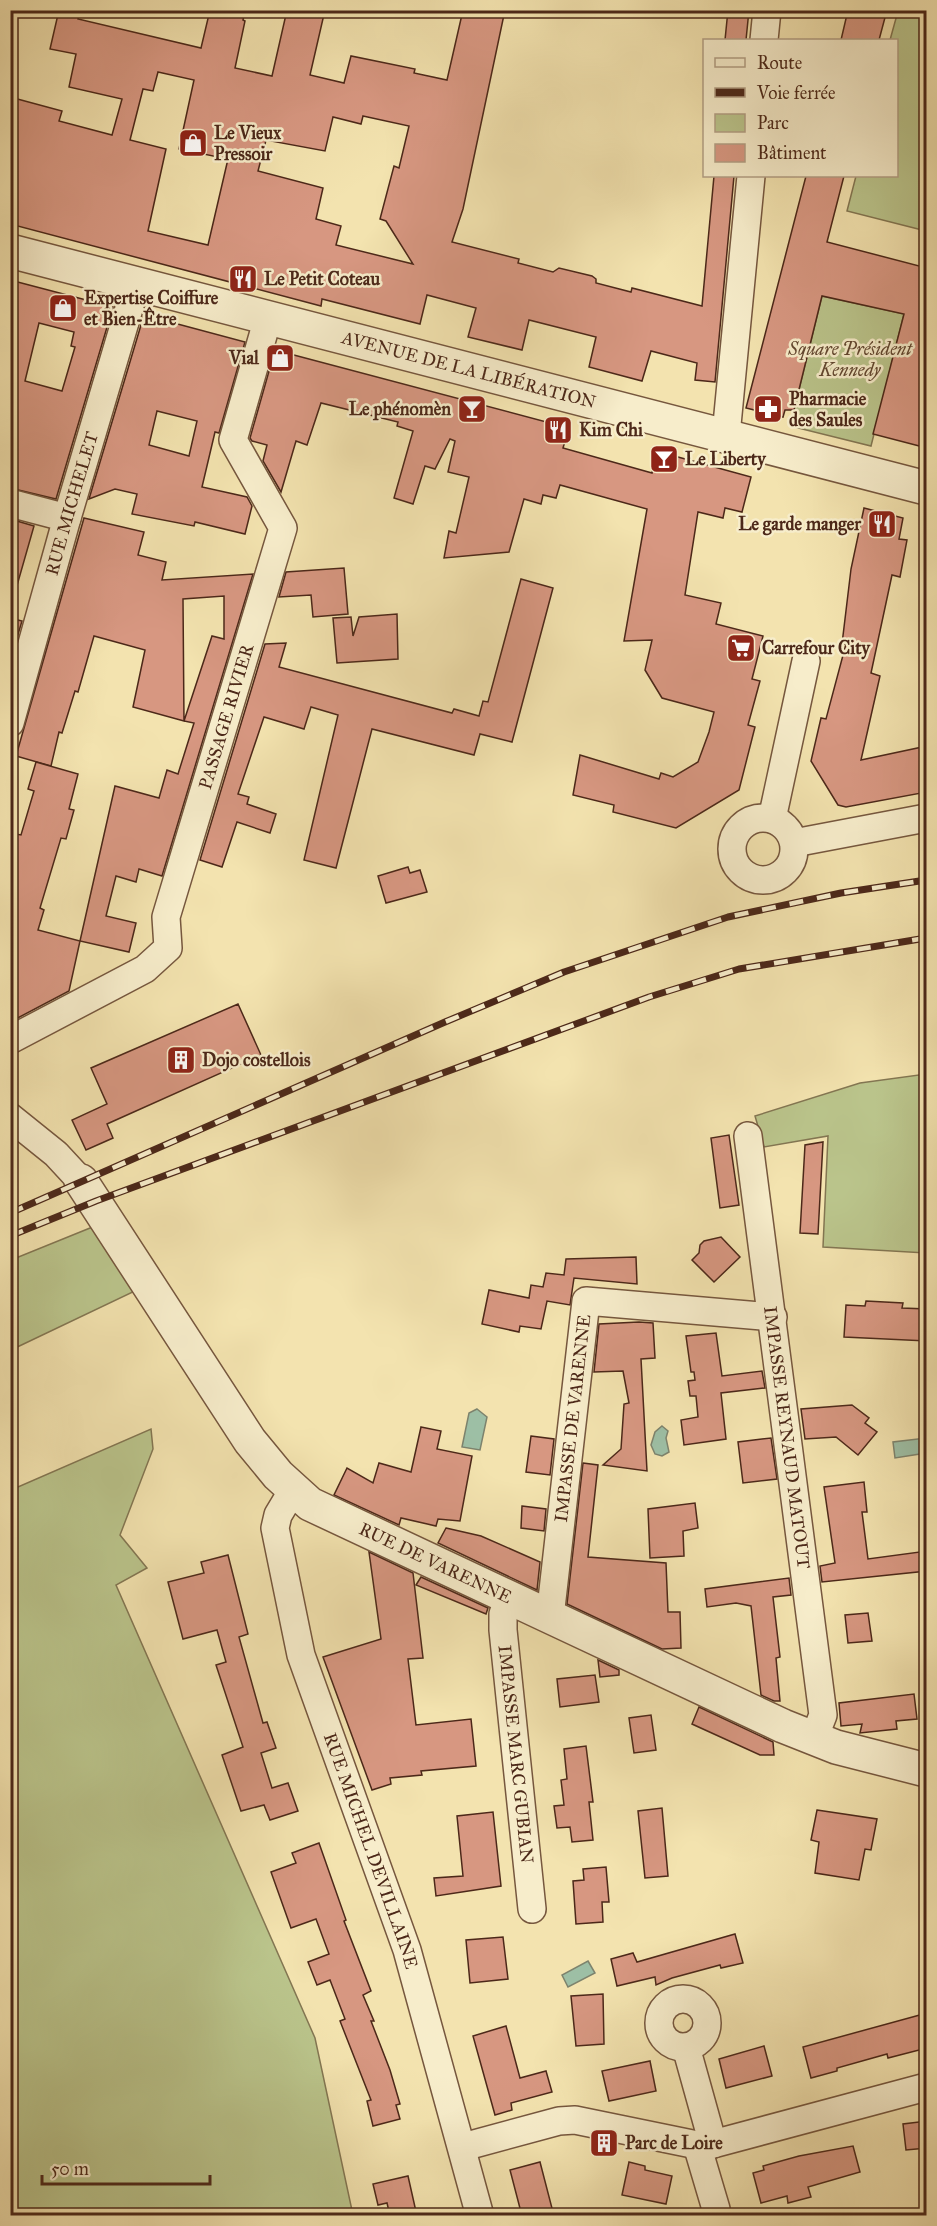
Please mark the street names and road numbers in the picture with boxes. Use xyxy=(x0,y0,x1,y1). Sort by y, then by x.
street label: AVENUE DE LA LIBÉRATION xyxy=(338,326,598,413)
street label: RUE MICHELET xyxy=(41,429,103,578)
street label: PASSAGE RIVIER xyxy=(194,640,259,792)
street label: IMPASSE REYNAUD MATOUT xyxy=(759,1305,815,1570)
street label: IMPASSE DE VARENNE xyxy=(550,1313,595,1523)
street label: RUE DE VARENNE xyxy=(356,1518,516,1608)
street label: IMPASSE MARC GUBIAN xyxy=(494,1644,538,1864)
street label: RUE MICHEL DEVILLAINE xyxy=(319,1730,423,1971)

